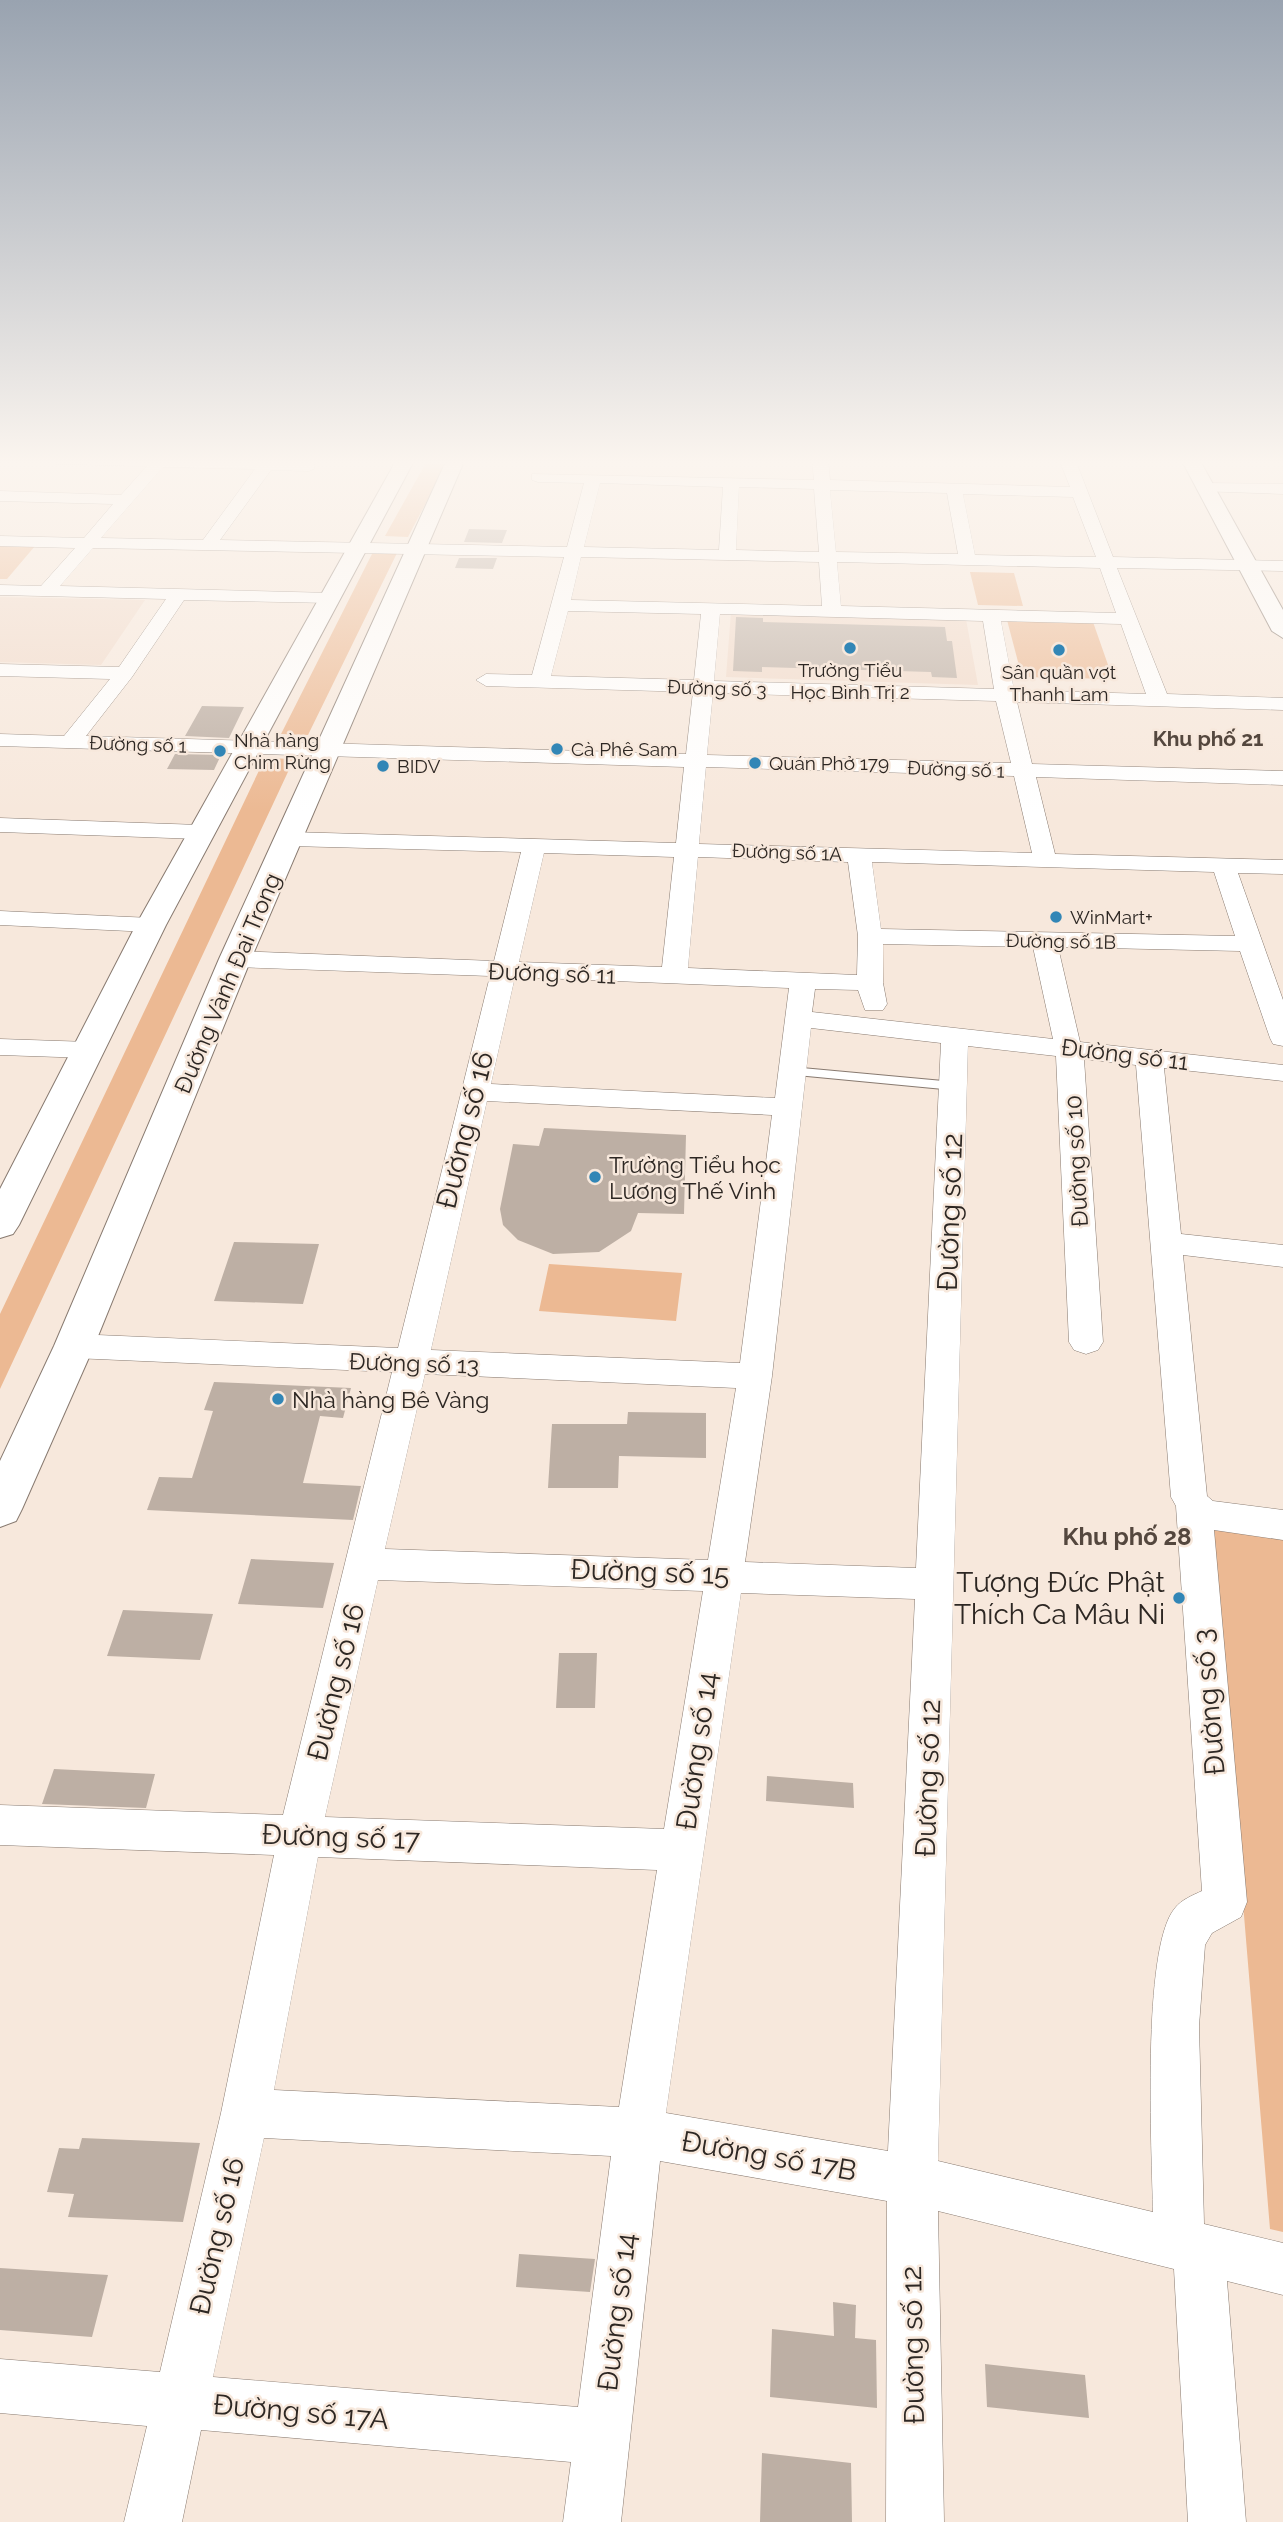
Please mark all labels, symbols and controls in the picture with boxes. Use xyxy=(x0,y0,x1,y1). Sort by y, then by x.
marker: Trường Tiểu Học Bình Trị 2 xyxy=(842,640,858,656)
marker: Sân quần vợt Thanh Lam xyxy=(1051,642,1067,658)
place label: Trường Tiểu Học Bình Trị 2 xyxy=(790,659,910,703)
place label: Sân quần vợt Thanh Lam xyxy=(1002,661,1117,705)
street label: Đường số 3 xyxy=(667,675,767,701)
district label: Khu phố 21 xyxy=(1153,726,1263,751)
place label: Nhà hàng Chim Rừng xyxy=(234,729,331,773)
street label: Đường số 1 xyxy=(89,731,187,757)
place label: Cà Phê Sam xyxy=(571,738,677,760)
marker: Cà Phê Sam xyxy=(549,741,565,757)
marker: Nhà hàng Chim Rừng xyxy=(212,743,228,759)
place label: Quán Phở 179 xyxy=(769,752,889,774)
place label: BIDV xyxy=(397,755,440,777)
marker: Quán Phở 179 xyxy=(747,755,763,771)
street label: Đường số 1 xyxy=(907,756,1005,782)
marker: BIDV xyxy=(375,758,391,774)
street label: Đường số 1A xyxy=(732,839,843,865)
street label: Đường Vành Đai Trong xyxy=(168,869,286,1097)
place label: WinMart+ xyxy=(1070,906,1153,928)
marker: WinMart+ xyxy=(1048,909,1064,925)
street label: Đường số 1B xyxy=(1006,929,1116,953)
street label: Đường số 11 xyxy=(488,957,616,989)
street label: Đường số 11 xyxy=(1060,1033,1190,1075)
street label: Đường số 16 xyxy=(430,1048,500,1212)
street label: Đường số 10 xyxy=(1059,1094,1093,1228)
street label: Đường số 12 xyxy=(931,1132,969,1292)
place label: Trường Tiểu học Lương Thế Vinh xyxy=(609,1151,781,1204)
marker: Trường Tiểu học Lương Thế Vinh xyxy=(587,1169,603,1185)
street label: Đường số 13 xyxy=(348,1347,480,1379)
place label: Nhà hàng Bê Vàng xyxy=(292,1386,489,1413)
marker: Nhà hàng Bê Vàng xyxy=(270,1391,286,1407)
district label: Khu phố 28 xyxy=(1062,1522,1192,1551)
street label: Đường số 15 xyxy=(570,1553,730,1591)
place label: Tượng Đức Phật Thích Ca Mâu Ni xyxy=(954,1566,1166,1631)
marker: Tượng Đức Phật Thích Ca Mâu Ni xyxy=(1171,1590,1187,1606)
street label: Đường số 16 xyxy=(301,1600,371,1764)
street label: Đường số 3 xyxy=(1186,1628,1232,1776)
street label: Đường số 14 xyxy=(670,1670,724,1832)
street label: Đường số 12 xyxy=(909,1698,947,1858)
street label: Đường số 17 xyxy=(261,1818,421,1856)
street label: Đường số 17B xyxy=(679,2124,859,2188)
street label: Đường số 16 xyxy=(183,2154,251,2318)
street label: Đường số 14 xyxy=(591,2231,643,2393)
street label: Đường số 12 xyxy=(895,2266,931,2424)
street label: Đường số 17A xyxy=(212,2388,390,2436)

